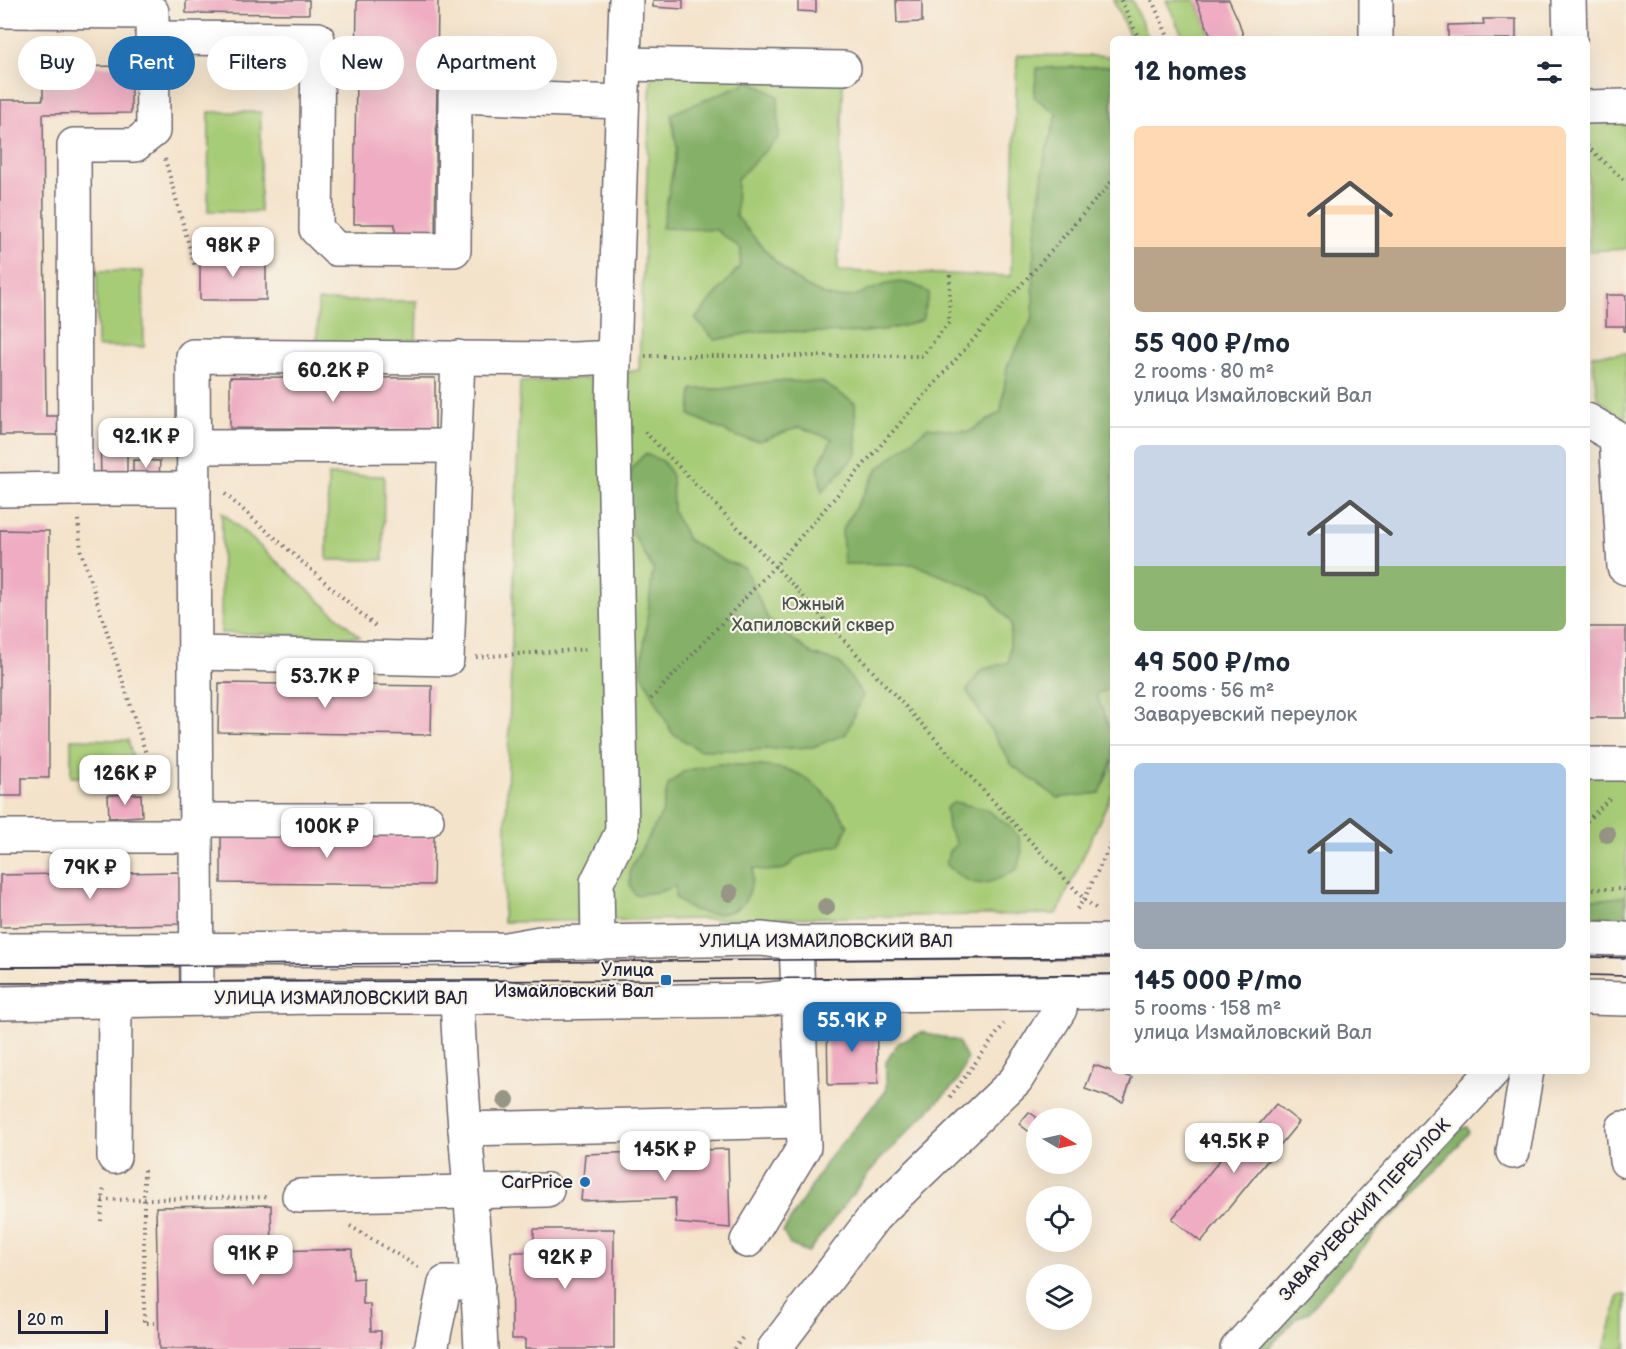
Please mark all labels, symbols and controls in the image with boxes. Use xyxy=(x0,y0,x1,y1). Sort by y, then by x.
chip: Buy xyxy=(18,36,96,90)
chip: Rent xyxy=(108,36,195,90)
chip: Filters xyxy=(207,36,308,90)
chip: New xyxy=(320,36,404,90)
chip: Apartment xyxy=(416,36,557,90)
icon: filters xyxy=(1533,56,1566,89)
text: 12 homes xyxy=(1134,57,1246,88)
icon: home xyxy=(1296,165,1404,273)
pin: 98K ₽ xyxy=(191,227,275,278)
text: 98K ₽ xyxy=(206,234,260,258)
text: 55 900 ₽/mo xyxy=(1134,329,1290,360)
pin: 60.2K ₽ xyxy=(278,352,388,403)
text: 60.2K ₽ xyxy=(297,359,369,383)
text: 2 rooms · 80 m² xyxy=(1134,360,1274,384)
text: улица Измайловский Вал xyxy=(1134,384,1372,408)
pin: 92.1K ₽ xyxy=(91,418,201,469)
text: 92.1K ₽ xyxy=(112,425,180,449)
icon: home xyxy=(1296,484,1404,592)
park label: Южный Хапиловский сквер xyxy=(732,594,894,636)
text: 49 500 ₽/mo xyxy=(1134,648,1290,679)
pin: 53.7K ₽ xyxy=(270,658,380,709)
text: 53.7K ₽ xyxy=(290,665,360,689)
text: 2 rooms · 56 m² xyxy=(1134,679,1274,703)
text: Заваруевский переулок xyxy=(1134,703,1357,727)
pin: 126K ₽ xyxy=(76,755,174,806)
text: 126K ₽ xyxy=(93,762,157,786)
icon: home xyxy=(1296,802,1404,910)
pin: 100K ₽ xyxy=(278,808,376,859)
text: 100K ₽ xyxy=(295,815,359,839)
pin: 79K ₽ xyxy=(48,849,132,900)
text: 79K ₽ xyxy=(63,856,117,880)
street label: УЛИЦА ИЗМАЙЛОВСКИЙ ВАЛ xyxy=(699,931,953,952)
place label: Улица Измайловский Вал xyxy=(494,960,654,1002)
text: 145 000 ₽/mo xyxy=(1134,966,1302,997)
marker: Улица Измайловский Вал xyxy=(659,973,673,987)
street label: УЛИЦА ИЗМАЙЛОВСКИЙ ВАЛ xyxy=(214,988,468,1009)
text: 5 rooms · 158 m² xyxy=(1134,997,1281,1021)
pin: 55.9K ₽ xyxy=(797,1002,907,1053)
text: 55.9K ₽ xyxy=(817,1009,887,1033)
text: улица Измайловский Вал xyxy=(1134,1021,1372,1045)
north arrow xyxy=(1026,1108,1092,1174)
map controls xyxy=(1026,1108,1092,1330)
street label: ЗАВАРУЕВСКИЙ ПЕРЕУЛОК xyxy=(1275,1114,1455,1305)
pin: 49.5K ₽ xyxy=(1179,1123,1289,1174)
text: 49.5K ₽ xyxy=(1199,1130,1269,1154)
pin: 145K ₽ xyxy=(616,1131,714,1182)
text: 145K ₽ xyxy=(634,1138,696,1162)
place label: CarPrice xyxy=(501,1172,573,1193)
marker: CarPrice xyxy=(578,1175,592,1189)
button: locate xyxy=(1026,1186,1092,1252)
pin: 91K ₽ xyxy=(211,1235,295,1286)
pin: 92K ₽ xyxy=(523,1239,607,1290)
text: 91K ₽ xyxy=(228,1242,278,1266)
text: 92K ₽ xyxy=(538,1246,592,1270)
button: layers xyxy=(1026,1264,1092,1330)
scale bar xyxy=(18,1307,108,1334)
text: 20 m xyxy=(27,1311,63,1330)

